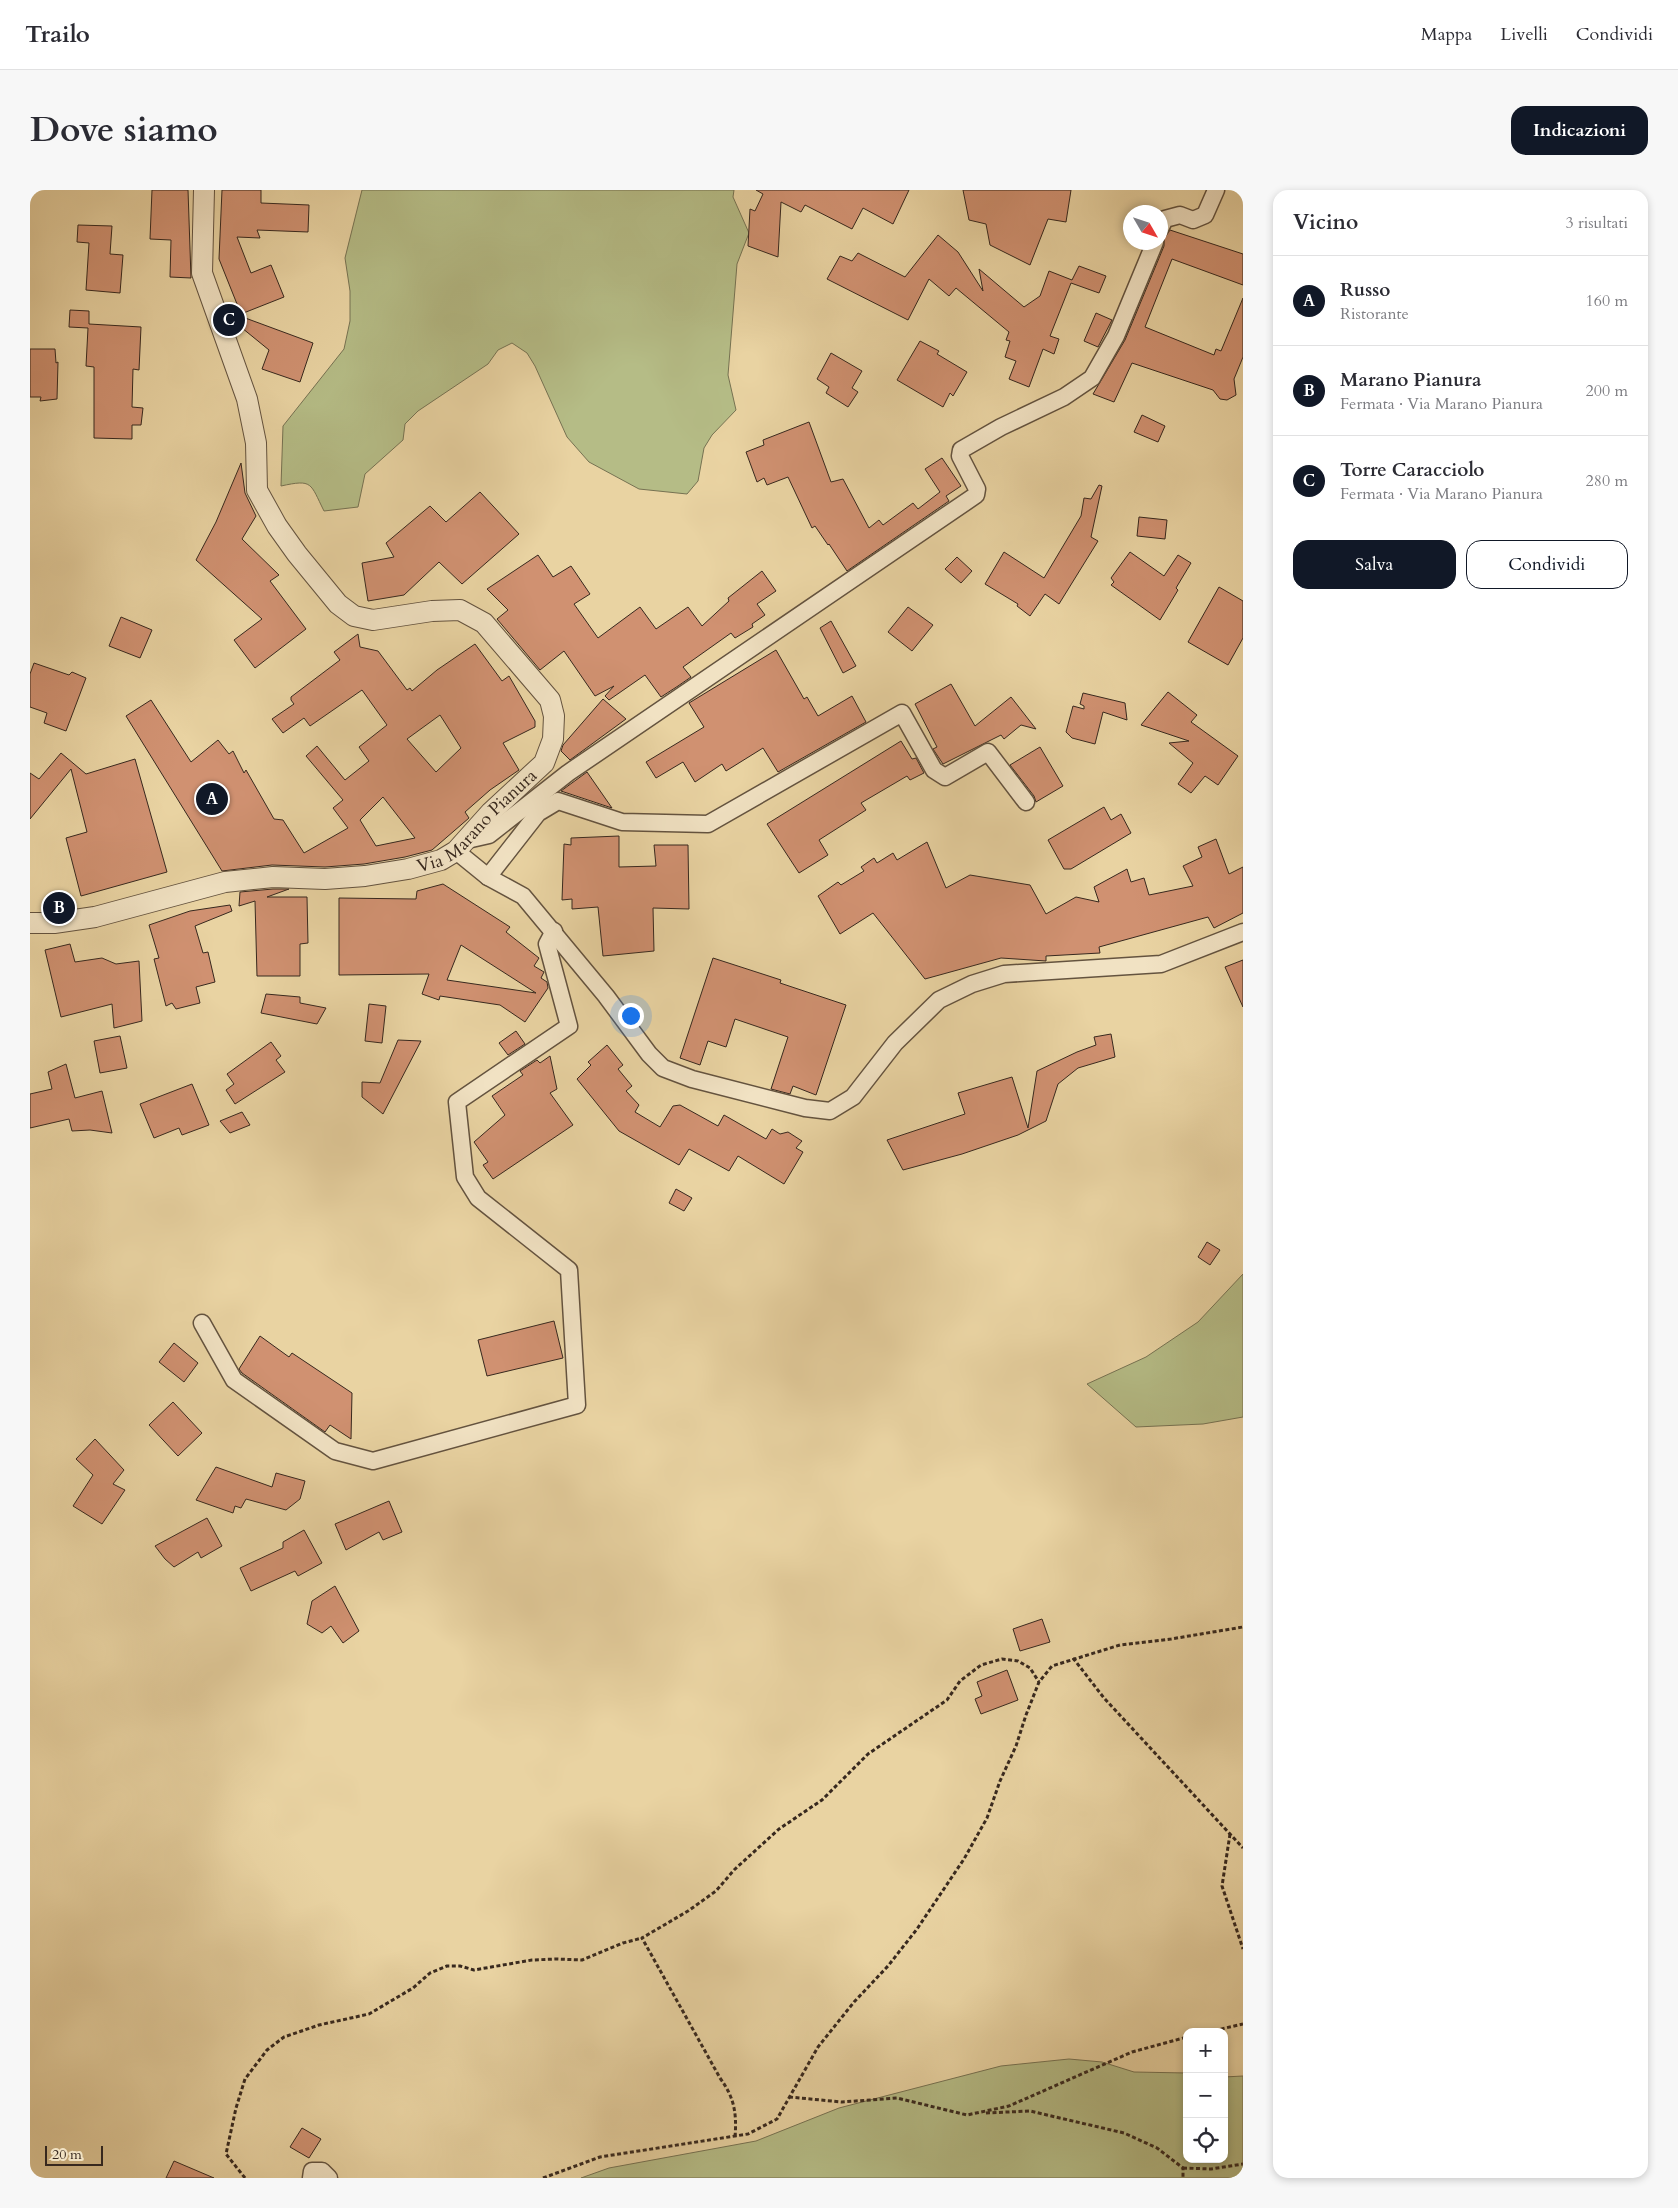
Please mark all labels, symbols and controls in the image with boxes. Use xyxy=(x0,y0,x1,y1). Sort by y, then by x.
text: Trailo xyxy=(25,18,90,51)
text: Mappa xyxy=(1421,22,1472,47)
text: Livelli xyxy=(1500,22,1548,47)
text: Condividi xyxy=(1576,22,1653,47)
text: Dove siamo xyxy=(30,106,218,154)
button: Indicazioni xyxy=(1511,106,1648,155)
north arrow xyxy=(1123,205,1168,250)
text: Vicino xyxy=(1293,208,1358,237)
text: 3 risultati xyxy=(1565,212,1628,234)
text: Russo xyxy=(1340,277,1390,303)
text: A xyxy=(1303,290,1315,312)
text: 160 m xyxy=(1586,290,1628,312)
pin: C xyxy=(213,301,245,339)
text: Ristorante xyxy=(1340,303,1409,325)
text: Marano Pianura xyxy=(1340,367,1481,393)
text: B xyxy=(1303,380,1315,402)
text: 200 m xyxy=(1586,380,1628,402)
text: Fermata · Via Marano Pianura xyxy=(1340,393,1543,415)
text: Torre Caracciolo xyxy=(1340,457,1484,483)
text: C xyxy=(1303,470,1315,492)
text: 280 m xyxy=(1586,470,1628,492)
text: Fermata · Via Marano Pianura xyxy=(1340,483,1543,505)
button: Salva xyxy=(1293,540,1456,589)
button: Condividi xyxy=(1466,540,1628,589)
street label: Via Marano Pianura xyxy=(414,763,543,879)
pin: A xyxy=(196,780,228,818)
pin: B xyxy=(43,889,75,927)
your location xyxy=(618,1003,644,1029)
map controls xyxy=(1183,2028,1228,2163)
button: + xyxy=(1183,2028,1228,2073)
button: − xyxy=(1183,2073,1228,2118)
button: locate xyxy=(1183,2118,1228,2163)
scale bar xyxy=(45,2143,102,2166)
text: 20 m xyxy=(52,2145,82,2164)

